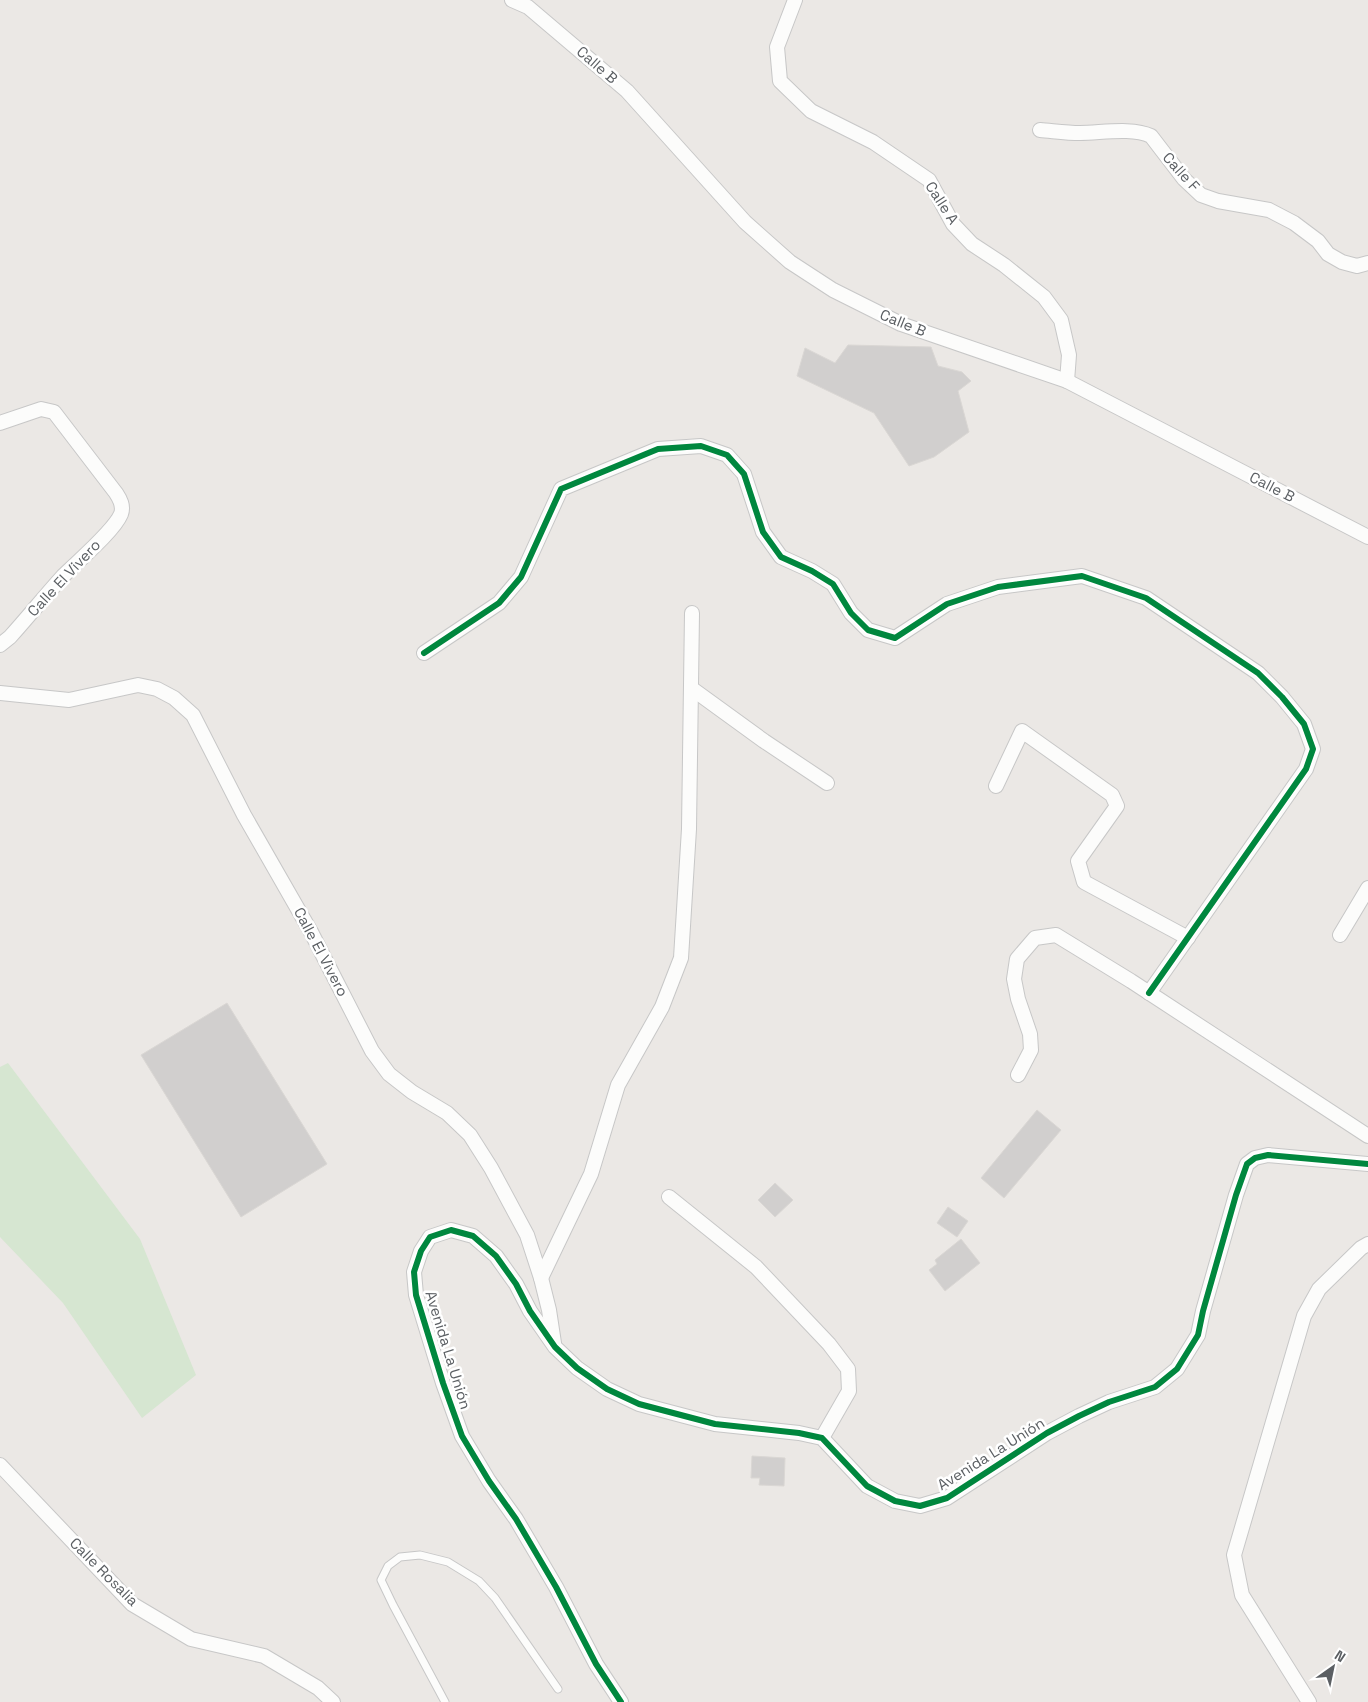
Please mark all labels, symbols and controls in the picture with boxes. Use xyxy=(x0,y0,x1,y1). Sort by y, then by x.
street label: Calle B xyxy=(573,42,622,88)
street label: Calle F xyxy=(1159,148,1204,195)
street label: Calle A xyxy=(921,178,964,228)
street label: Calle B xyxy=(877,305,929,340)
street label: Calle B xyxy=(1246,467,1298,506)
street label: Calle El Vivero xyxy=(23,535,104,620)
street label: Calle El Vivero xyxy=(290,904,353,1000)
street label: Avenida La Unión xyxy=(421,1288,476,1411)
street label: Avenida La Unión xyxy=(934,1413,1048,1494)
street label: Calle Rosalia xyxy=(66,1533,143,1610)
north arrow xyxy=(1308,1642,1358,1692)
text: N xyxy=(1331,1646,1349,1666)

